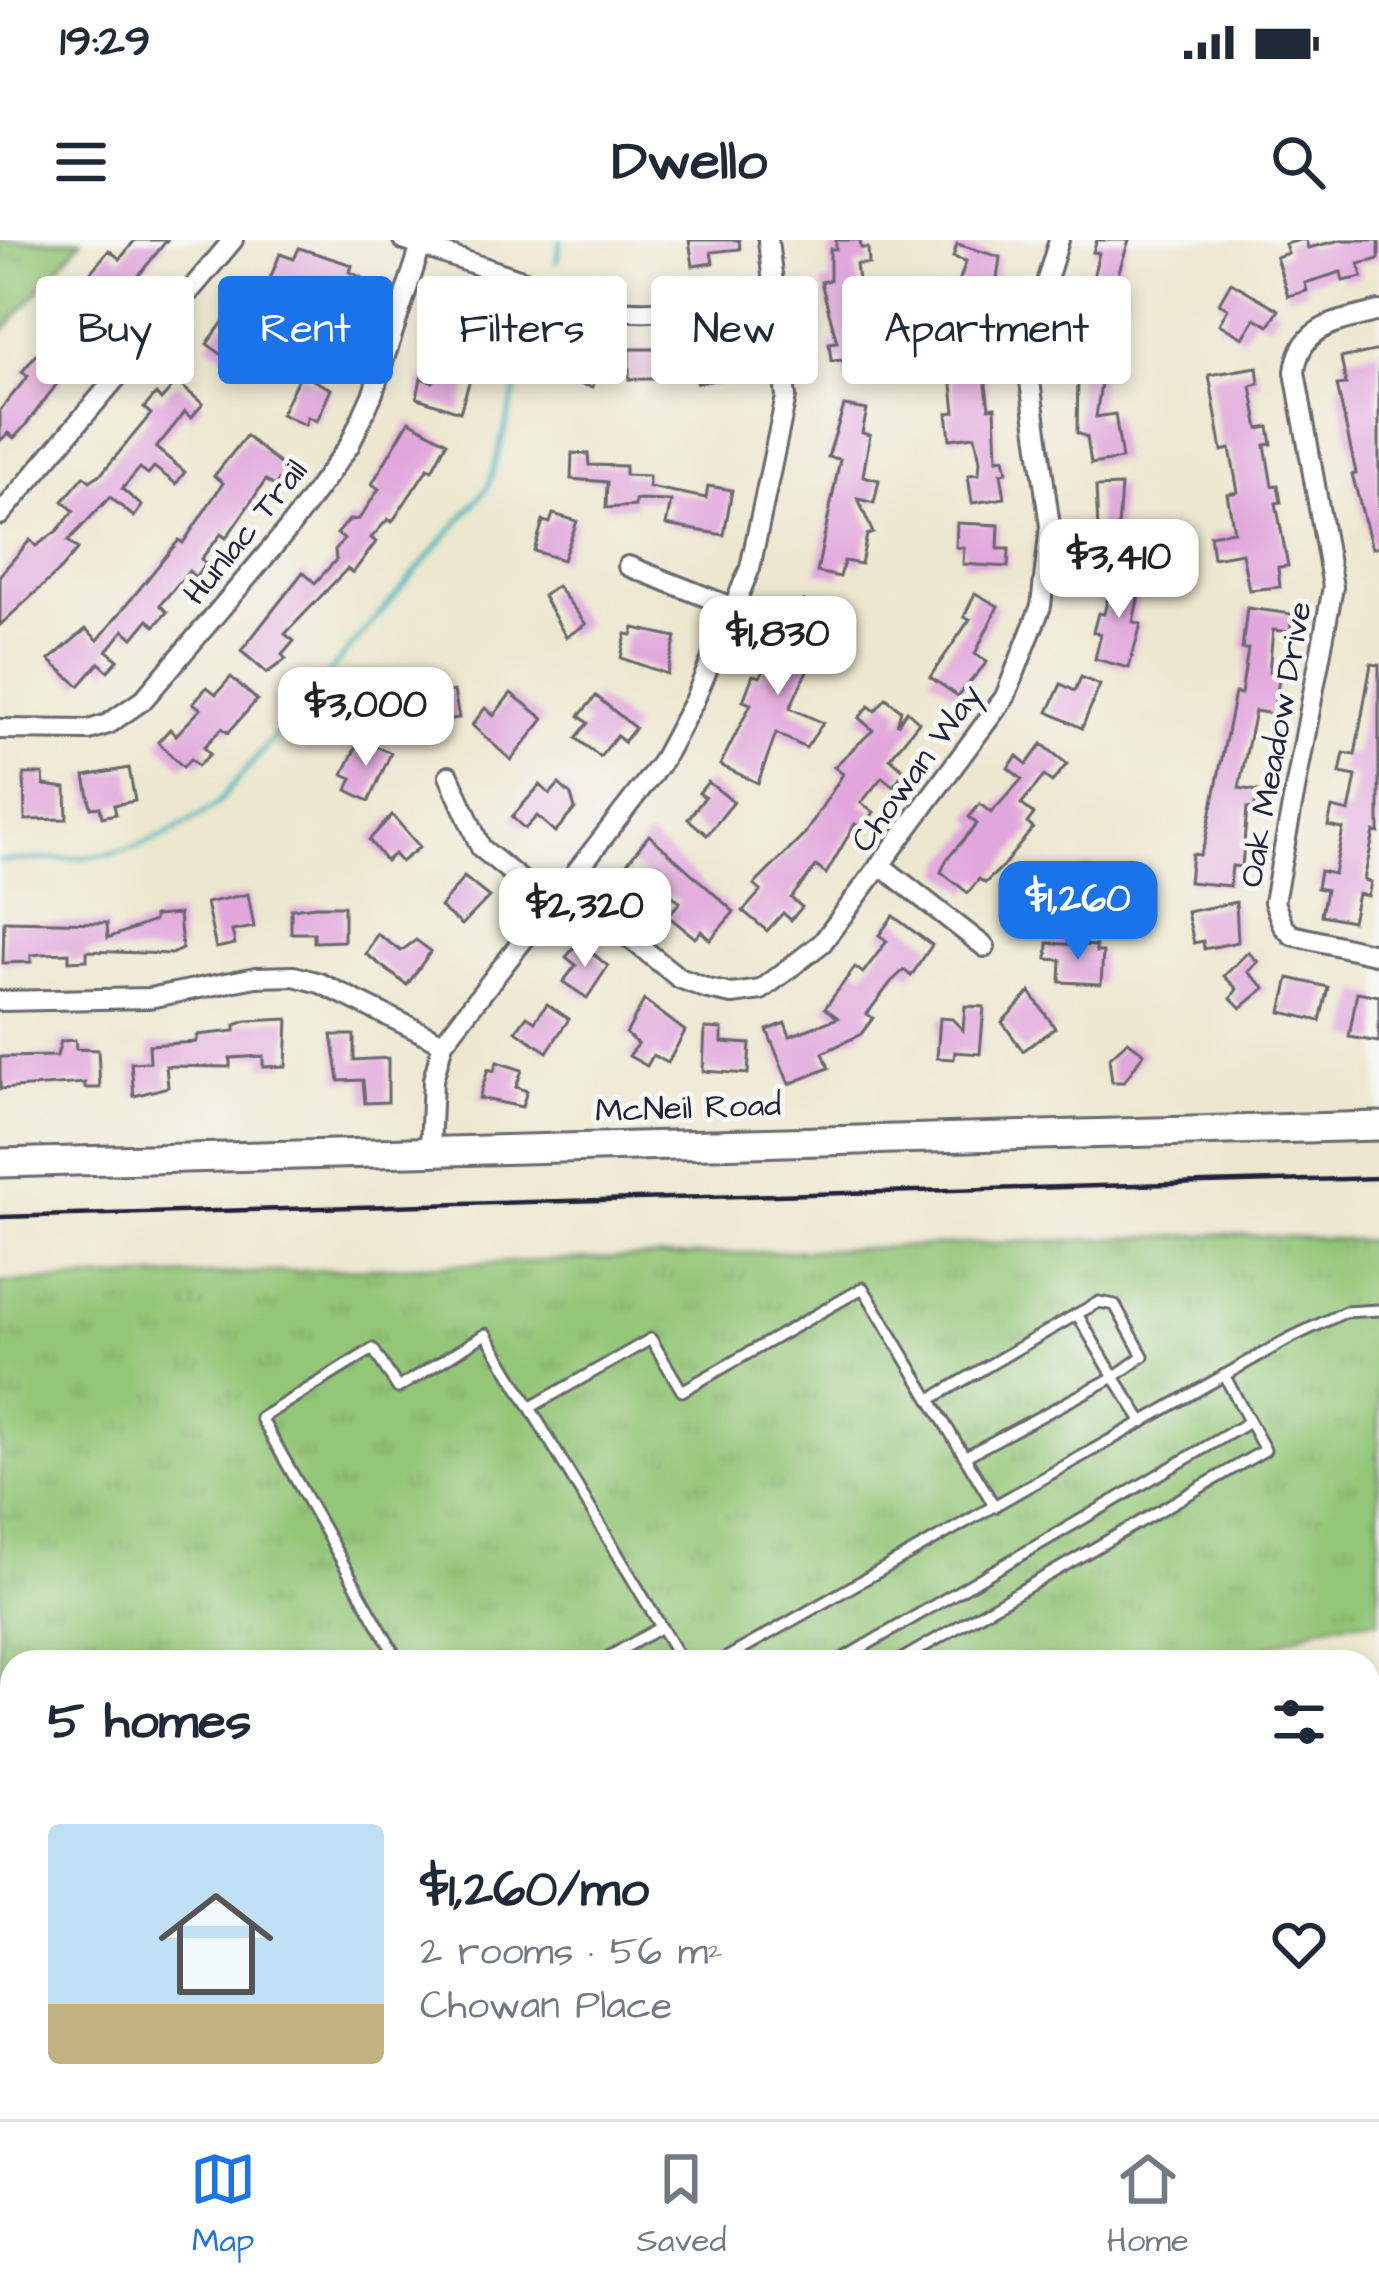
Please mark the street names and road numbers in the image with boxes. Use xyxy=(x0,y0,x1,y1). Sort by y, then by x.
street label: Hunlac Trail xyxy=(173,450,319,615)
street label: Oak Meadow Drive xyxy=(1228,598,1324,891)
street label: Chowan Way xyxy=(840,675,994,862)
street label: McNeil Road xyxy=(594,1082,782,1134)

